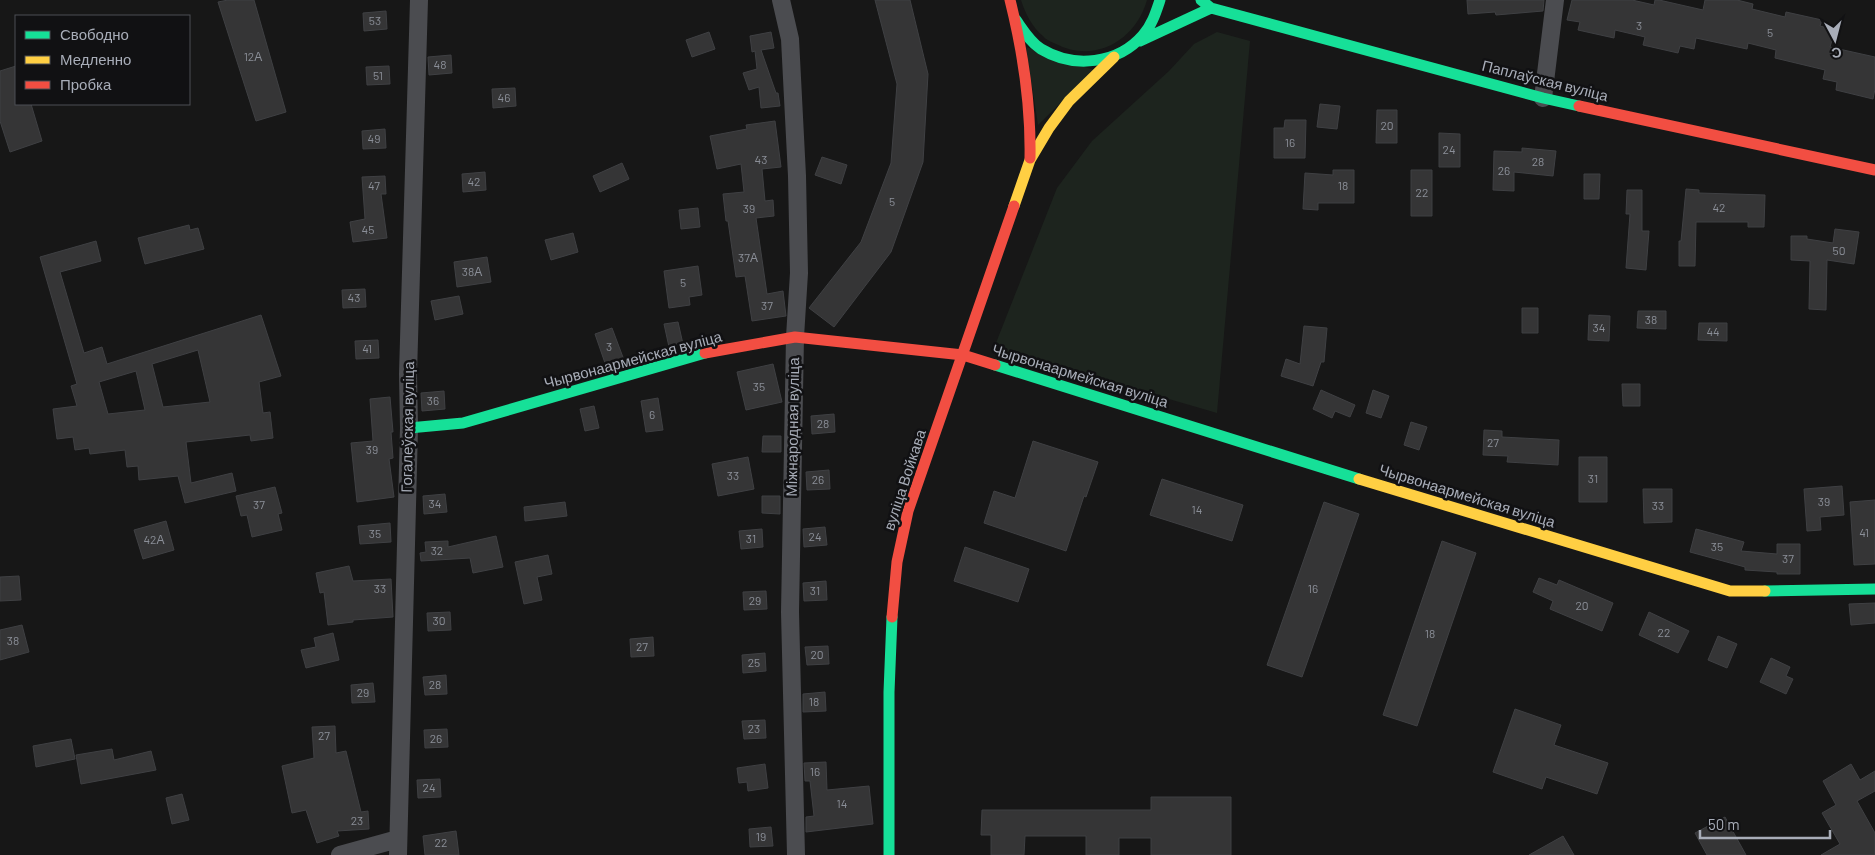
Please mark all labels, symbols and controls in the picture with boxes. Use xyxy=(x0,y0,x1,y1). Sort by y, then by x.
house number: 53 xyxy=(369,13,381,27)
legend xyxy=(15,15,190,105)
north arrow xyxy=(1810,15,1860,65)
house number: 3 xyxy=(1636,18,1642,32)
text: Свободно xyxy=(60,25,129,43)
house number: 5 xyxy=(1767,25,1773,39)
text: С xyxy=(1831,44,1843,62)
house number: 12А xyxy=(244,49,262,63)
text: Медленно xyxy=(60,50,131,68)
street label: Паплаўская вуліца xyxy=(1480,56,1611,105)
house number: 48 xyxy=(434,57,446,71)
house number: 51 xyxy=(373,68,383,82)
text: Пробка xyxy=(60,75,112,93)
house number: 46 xyxy=(498,90,510,104)
house number: 20 xyxy=(1380,118,1394,132)
house number: 49 xyxy=(368,131,380,145)
house number: 16 xyxy=(1285,135,1295,149)
house number: 24 xyxy=(1442,142,1456,156)
house number: 43 xyxy=(755,152,767,166)
house number: 28 xyxy=(1532,154,1544,168)
house number: 26 xyxy=(1498,163,1510,177)
house number: 42 xyxy=(467,174,481,188)
house number: 47 xyxy=(368,178,380,192)
house number: 18 xyxy=(1338,178,1348,192)
house number: 22 xyxy=(1416,185,1428,199)
house number: 5 xyxy=(889,194,895,208)
house number: 42 xyxy=(1712,200,1726,214)
house number: 39 xyxy=(743,201,755,215)
house number: 45 xyxy=(362,222,374,236)
house number: 50 xyxy=(1833,243,1845,257)
house number: 37А xyxy=(738,250,758,264)
house number: 38А xyxy=(462,264,482,278)
house number: 5 xyxy=(680,275,686,289)
house number: 43 xyxy=(348,290,360,304)
house number: 37 xyxy=(761,298,773,312)
house number: 38 xyxy=(1645,312,1657,326)
house number: 34 xyxy=(1593,320,1605,334)
house number: 44 xyxy=(1706,324,1720,338)
street label: Чырвонаармейская вуліца xyxy=(542,326,724,391)
house number: 3 xyxy=(606,339,612,353)
street label: Чырвонаармейская вуліца xyxy=(990,340,1171,411)
house number: 41 xyxy=(362,341,372,355)
street label: Міжнародная вуліца xyxy=(782,357,802,497)
street label: Гогалеўская вуліца xyxy=(397,361,417,493)
house number: 35 xyxy=(753,379,765,393)
house number: 36 xyxy=(427,393,439,407)
house number: 6 xyxy=(649,407,655,421)
house number: 28 xyxy=(817,416,829,430)
street label: вуліца Войкава xyxy=(879,426,929,532)
house number: 27 xyxy=(1487,435,1499,449)
house number: 39 xyxy=(366,442,378,456)
street label: Чырвонаармейская вуліца xyxy=(1377,460,1558,531)
house number: 33 xyxy=(727,468,739,482)
house number: 31 xyxy=(1588,471,1598,485)
house number: 26 xyxy=(812,472,824,486)
house number: 39 xyxy=(1818,494,1830,508)
house number: 34 xyxy=(429,496,441,510)
house number: 37 xyxy=(253,497,265,511)
house number: 33 xyxy=(1652,498,1664,512)
house number: 14 xyxy=(1192,502,1202,516)
house number: 41 xyxy=(1859,525,1869,539)
house number: 35 xyxy=(369,526,381,540)
house number: 24 xyxy=(808,529,822,543)
house number: 31 xyxy=(746,531,756,545)
house number: 42А xyxy=(143,532,165,546)
house number: 35 xyxy=(1711,539,1723,553)
house number: 32 xyxy=(431,543,443,557)
house number: 37 xyxy=(1782,551,1794,565)
house number: 33 xyxy=(374,581,386,595)
house number: 16 xyxy=(1308,581,1318,595)
house number: 31 xyxy=(810,583,820,597)
house number: 29 xyxy=(749,593,761,607)
house number: 20 xyxy=(1575,598,1589,612)
house number: 30 xyxy=(433,613,445,627)
house number: 22 xyxy=(1658,625,1670,639)
house number: 18 xyxy=(1425,626,1435,640)
house number: 38 xyxy=(7,633,19,647)
house number: 27 xyxy=(636,639,648,653)
house number: 20 xyxy=(810,647,824,661)
house number: 25 xyxy=(748,655,760,669)
house number: 28 xyxy=(429,677,441,691)
house number: 29 xyxy=(357,685,369,699)
house number: 18 xyxy=(809,694,819,708)
house number: 23 xyxy=(748,721,760,735)
house number: 27 xyxy=(318,728,330,742)
house number: 26 xyxy=(430,731,442,745)
house number: 16 xyxy=(810,764,820,778)
house number: 24 xyxy=(422,780,436,794)
house number: 14 xyxy=(837,796,847,810)
scale bar xyxy=(1700,808,1830,840)
house number: 23 xyxy=(351,813,363,827)
text: 50 m xyxy=(1708,815,1740,833)
house number: 19 xyxy=(756,829,766,843)
house number: 22 xyxy=(435,835,447,849)

